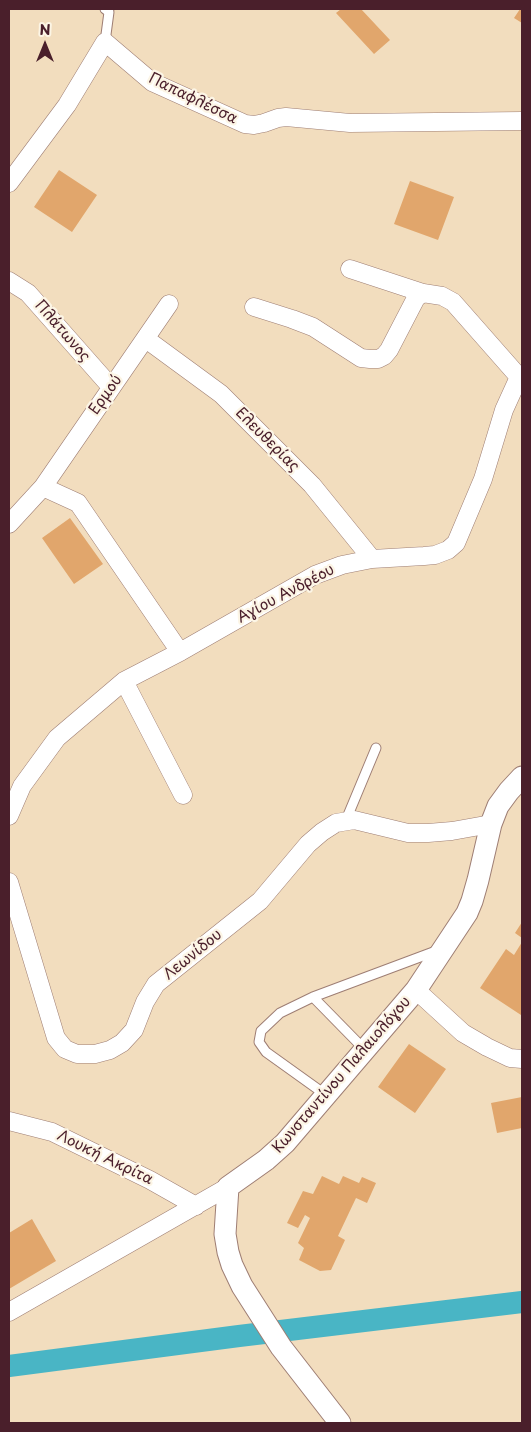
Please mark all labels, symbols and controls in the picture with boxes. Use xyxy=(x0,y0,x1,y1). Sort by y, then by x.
text: N xyxy=(39,19,51,40)
north arrow xyxy=(20,20,70,70)
street label: Παπαφλέσσα xyxy=(146,70,240,128)
street label: Πλάτωνος xyxy=(30,297,94,365)
street label: Ερμού xyxy=(86,372,126,418)
street label: Ελευθερίας xyxy=(231,404,303,476)
street label: Αγίου Ανδρέου xyxy=(234,561,338,627)
street label: Λεωνίδου xyxy=(160,926,226,984)
street label: Κωνσταντίνου Παλαιολόγου xyxy=(269,993,415,1157)
street label: Λουκή Ακρίτα xyxy=(54,1127,156,1189)

